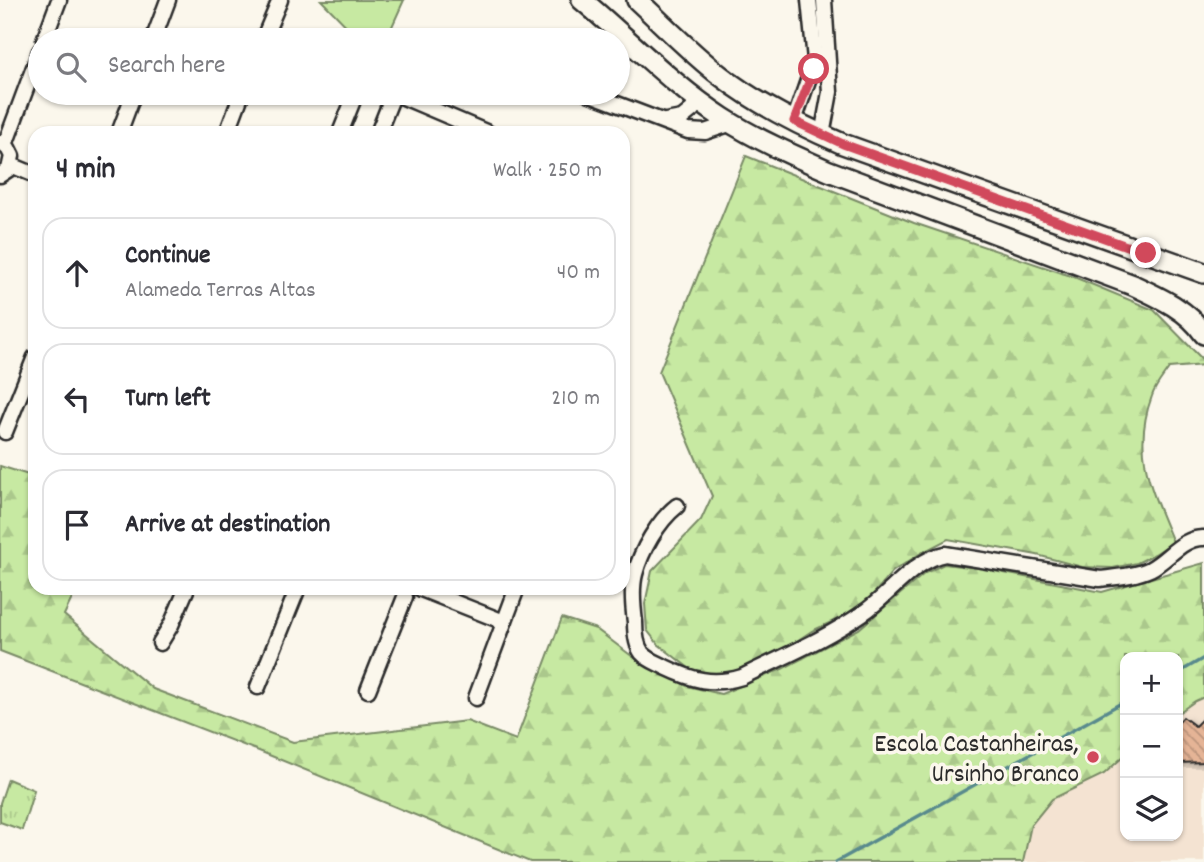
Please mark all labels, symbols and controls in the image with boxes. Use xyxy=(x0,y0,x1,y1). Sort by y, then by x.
search box xyxy=(28,28,630,105)
icon: search xyxy=(52,48,90,86)
text: Search here xyxy=(108,48,226,85)
route start xyxy=(798,53,829,84)
text: 4 min xyxy=(56,150,115,193)
text: Walk · 250 m xyxy=(493,155,602,188)
route end xyxy=(1130,237,1161,268)
text: Continue xyxy=(125,238,210,275)
icon: ahead xyxy=(58,254,96,292)
text: 40 m xyxy=(557,257,600,290)
text: Alameda Terras Altas xyxy=(125,275,316,308)
icon: left xyxy=(58,380,96,418)
text: Turn left xyxy=(125,381,211,418)
text: 210 m xyxy=(551,383,600,416)
icon: arrive xyxy=(58,506,96,544)
text: Arrive at destination xyxy=(125,507,330,544)
map controls xyxy=(1120,652,1183,841)
button: + xyxy=(1120,652,1183,715)
button: − xyxy=(1120,715,1183,778)
place label: Escola Castanheiras, Ursinho Branco xyxy=(874,727,1079,794)
marker: Escola Castanheiras, Ursinho Branco xyxy=(1085,749,1101,765)
button: layers xyxy=(1120,778,1183,841)

